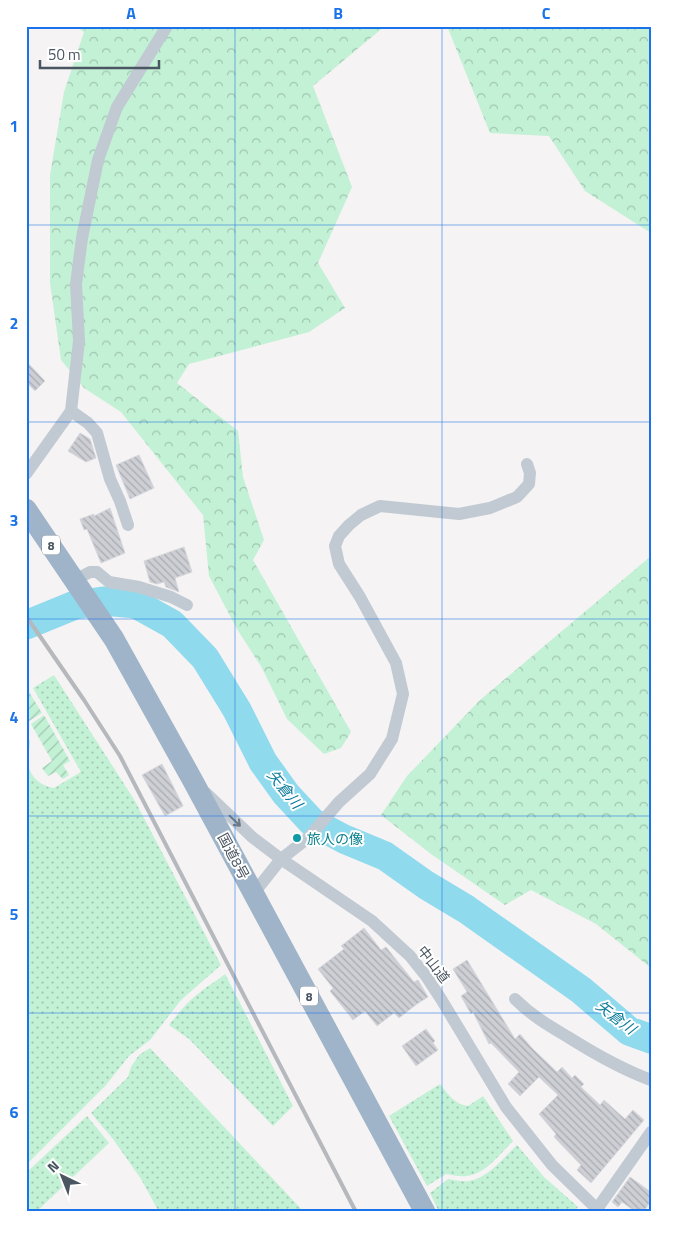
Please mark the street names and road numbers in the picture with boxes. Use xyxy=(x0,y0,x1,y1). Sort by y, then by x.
road number: 8 xyxy=(42,536,60,554)
street label: 国道8号 xyxy=(213,829,255,883)
street label: 中山道 xyxy=(413,941,455,987)
road number: 8 xyxy=(300,986,318,1006)

